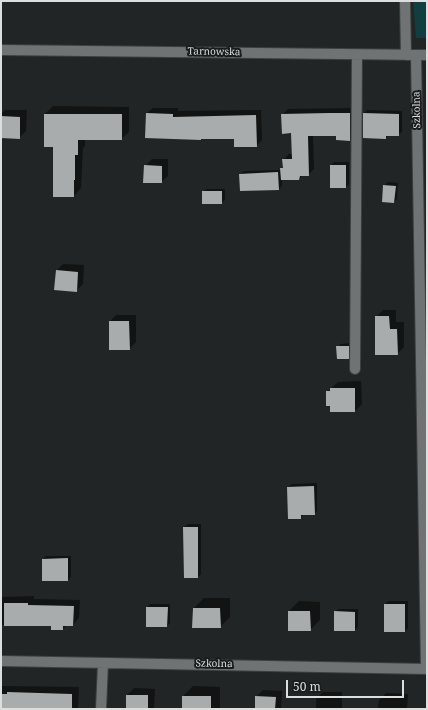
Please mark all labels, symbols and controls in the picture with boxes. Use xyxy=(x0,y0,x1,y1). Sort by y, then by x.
street label: Tarnowska xyxy=(187,46,241,58)
street label: Szkolna xyxy=(411,91,423,129)
street label: Szkolna xyxy=(195,658,233,670)
scale bar xyxy=(288,672,406,698)
text: 50 m xyxy=(293,678,321,695)

